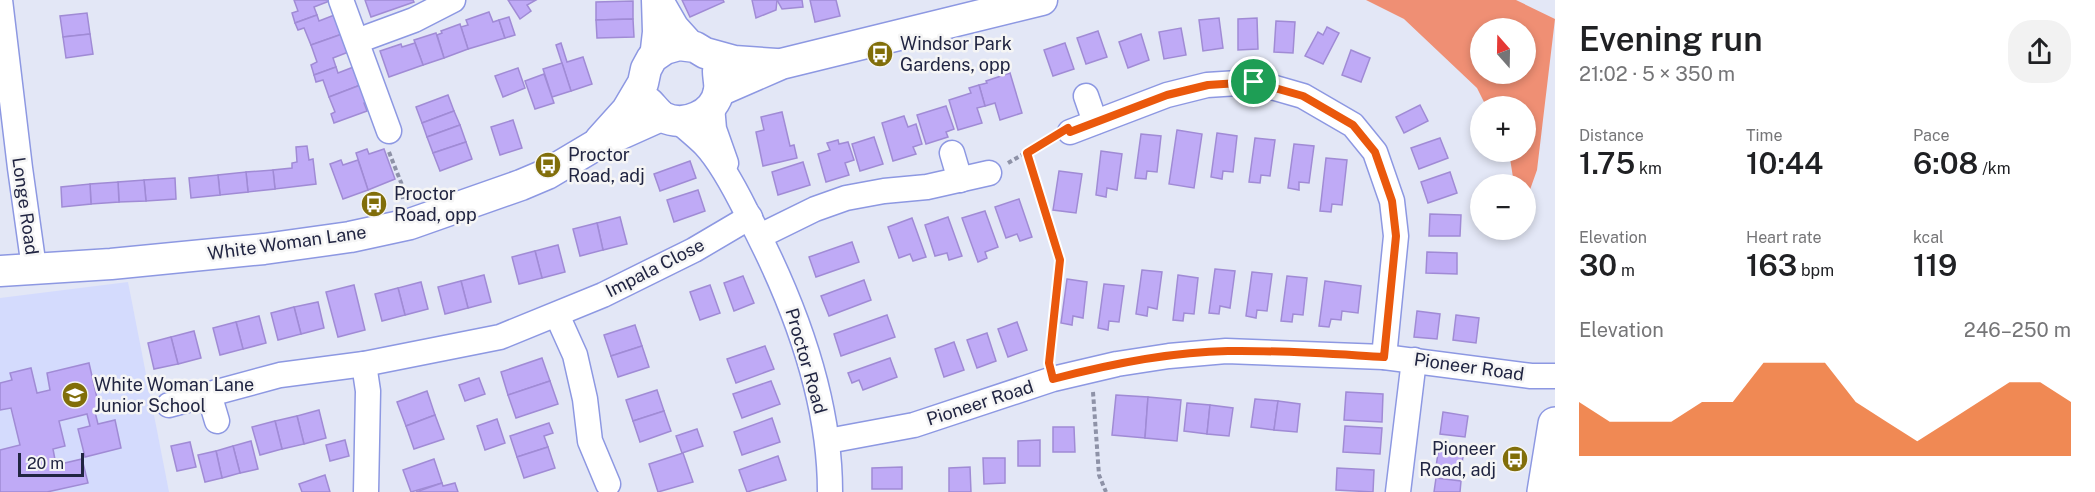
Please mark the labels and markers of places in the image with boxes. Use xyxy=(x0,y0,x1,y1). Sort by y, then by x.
place label: Windsor Park Gardens, opp xyxy=(900,33,1012,75)
bus stop icon: Windsor Park Gardens, opp xyxy=(865,39,895,69)
pin xyxy=(1228,56,1279,107)
place label: Proctor Road, adj xyxy=(568,144,645,186)
bus stop icon: Proctor Road, adj xyxy=(533,150,563,180)
place label: Proctor Road, opp xyxy=(394,183,477,225)
bus stop icon: Proctor Road, opp xyxy=(359,189,389,219)
place label: White Woman Lane Junior School xyxy=(94,374,254,416)
school or university icon: White Woman Lane Junior School xyxy=(60,380,90,410)
place label: Pioneer Road, adj xyxy=(1419,438,1496,480)
bus stop icon: Pioneer Road, adj xyxy=(1500,444,1530,474)

